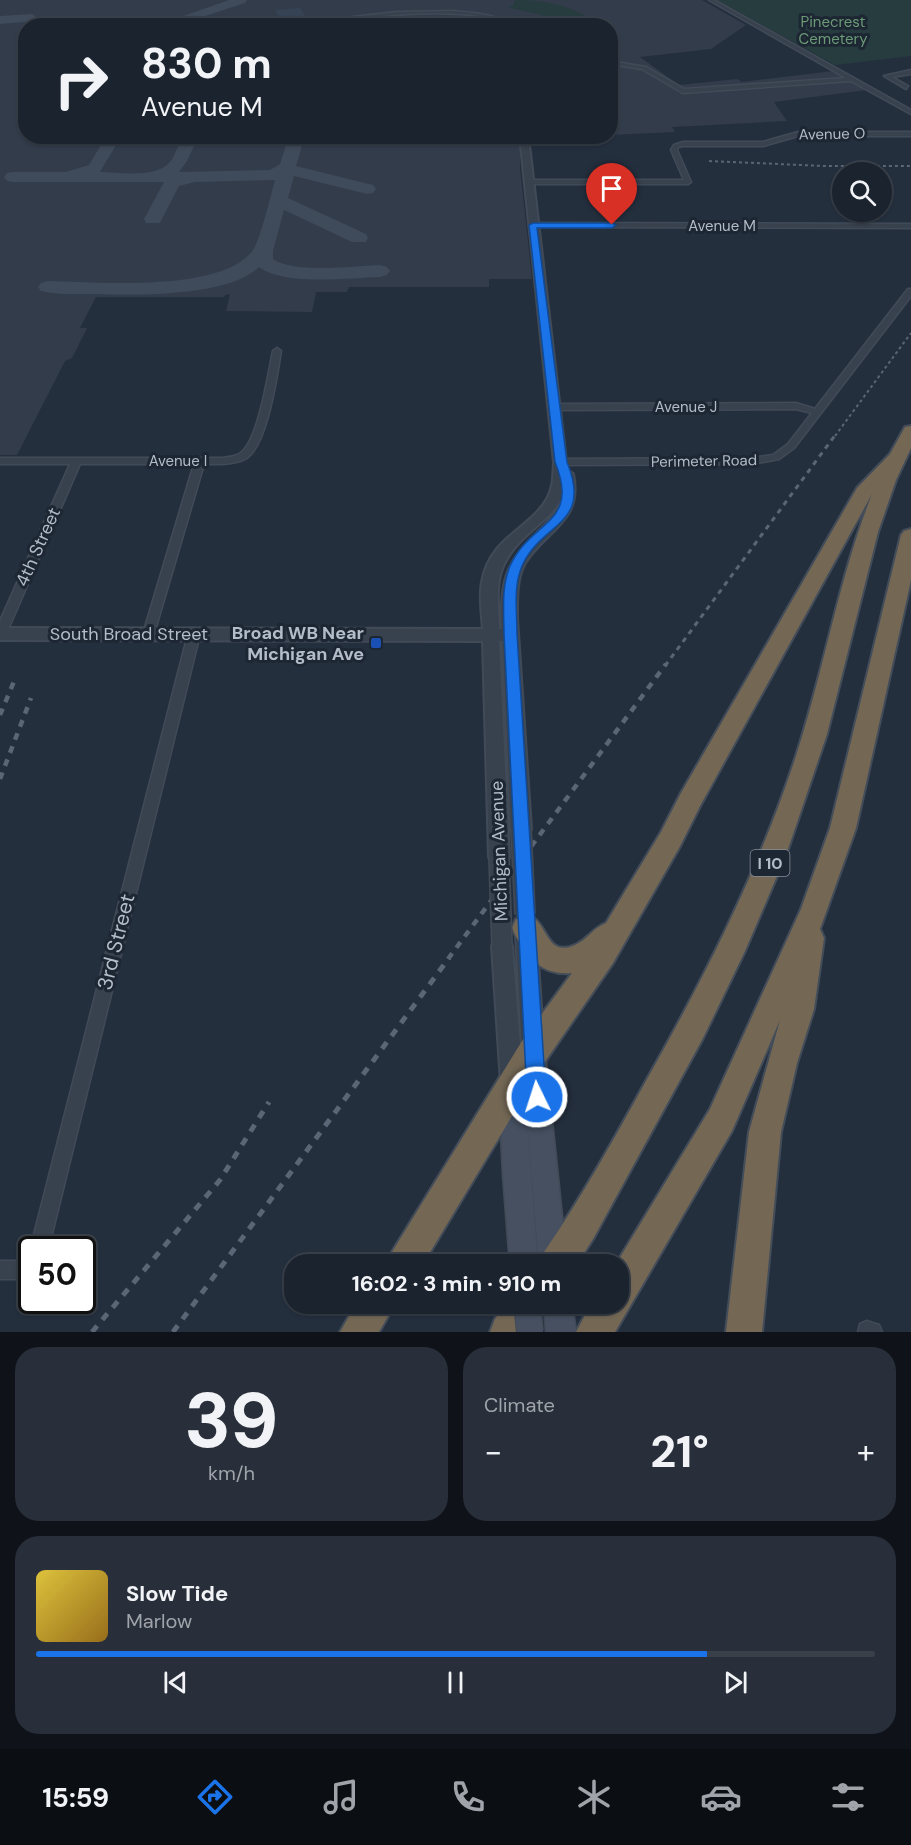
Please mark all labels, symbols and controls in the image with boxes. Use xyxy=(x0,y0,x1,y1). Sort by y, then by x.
park label: Pinecrest Cemetery xyxy=(799,12,868,49)
text: 830 m xyxy=(141,36,272,91)
icon: right xyxy=(42,42,120,120)
text: Avenue M xyxy=(141,89,263,124)
street label: Avenue O xyxy=(799,123,865,145)
map controls xyxy=(832,162,892,222)
button: search xyxy=(832,162,892,222)
pin xyxy=(586,163,637,225)
icon: arrive xyxy=(595,172,628,205)
street label: Avenue M xyxy=(688,216,756,236)
street label: Avenue J xyxy=(655,397,717,417)
street label: Perimeter Road xyxy=(651,450,757,472)
street label: Avenue I xyxy=(149,451,207,471)
street label: 4th Street xyxy=(10,504,66,590)
place label: Broad WB Near Michigan Ave xyxy=(232,621,364,666)
street label: South Broad Street xyxy=(50,622,208,646)
marker: Broad WB Near Michigan Ave xyxy=(369,636,383,650)
street label: Michigan Avenue xyxy=(485,780,513,922)
road number: I 10 xyxy=(750,850,790,876)
street label: 3rd Street xyxy=(91,891,141,993)
position arrow xyxy=(505,1065,569,1129)
speed limit sign: 50 xyxy=(18,1236,96,1314)
text: 16:02 · 3 min · 910 m xyxy=(352,1269,561,1298)
text: 39 xyxy=(184,1370,279,1471)
text: Climate xyxy=(484,1392,555,1418)
text: 21° xyxy=(650,1422,709,1481)
text: − xyxy=(484,1430,502,1473)
text: + xyxy=(857,1430,875,1473)
text: km/h xyxy=(208,1460,255,1486)
text: Slow Tide xyxy=(126,1579,228,1608)
text: Marlow xyxy=(126,1608,192,1634)
icon: previous xyxy=(159,1666,192,1699)
icon: pause xyxy=(439,1666,472,1699)
icon: next xyxy=(719,1666,752,1699)
icon: directions xyxy=(194,1776,236,1818)
icon: music xyxy=(320,1776,362,1818)
icon: phone xyxy=(447,1776,489,1818)
icon: climate xyxy=(573,1776,615,1818)
icon: car xyxy=(700,1776,742,1818)
icon: filters xyxy=(827,1776,869,1818)
text: 15:59 xyxy=(42,1780,109,1815)

